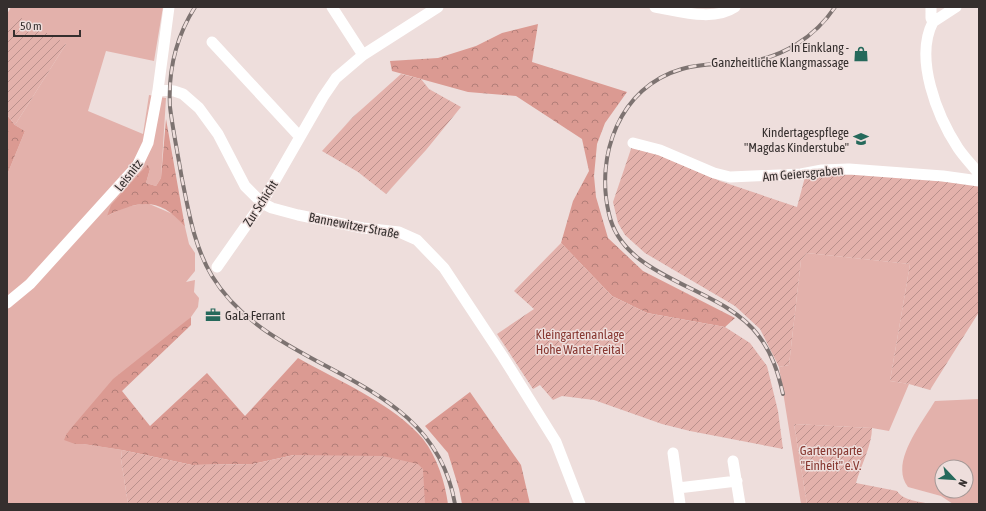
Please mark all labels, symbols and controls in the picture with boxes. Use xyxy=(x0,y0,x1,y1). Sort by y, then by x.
scale bar xyxy=(14,12,80,38)
text: 50 m xyxy=(20,19,42,33)
place label: In Einklang - Ganzheitliche Klangmassage xyxy=(711,40,849,70)
shop icon: In Einklang - Ganzheitliche Klangmassage xyxy=(852,45,870,63)
place label: Kindertagespflege "Magdas Kinderstube" xyxy=(744,125,849,155)
school or university icon: Kindertagespflege "Magdas Kinderstube" xyxy=(852,130,870,148)
street label: Leisnitz xyxy=(111,156,146,194)
street label: Am Geiersgraben xyxy=(762,162,844,185)
street label: Zur Schicht xyxy=(240,177,281,229)
street label: Bannewitzer Straße xyxy=(307,209,401,242)
office icon: GaLa Ferrant xyxy=(204,306,222,324)
place label: GaLa Ferrant xyxy=(225,308,285,323)
park label: Kleingartenanlage Hohe Warte Freital xyxy=(536,327,625,357)
park label: Gartensparte "Einheit" e.V. xyxy=(800,443,862,473)
north arrow xyxy=(934,459,974,499)
text: N xyxy=(956,478,970,489)

